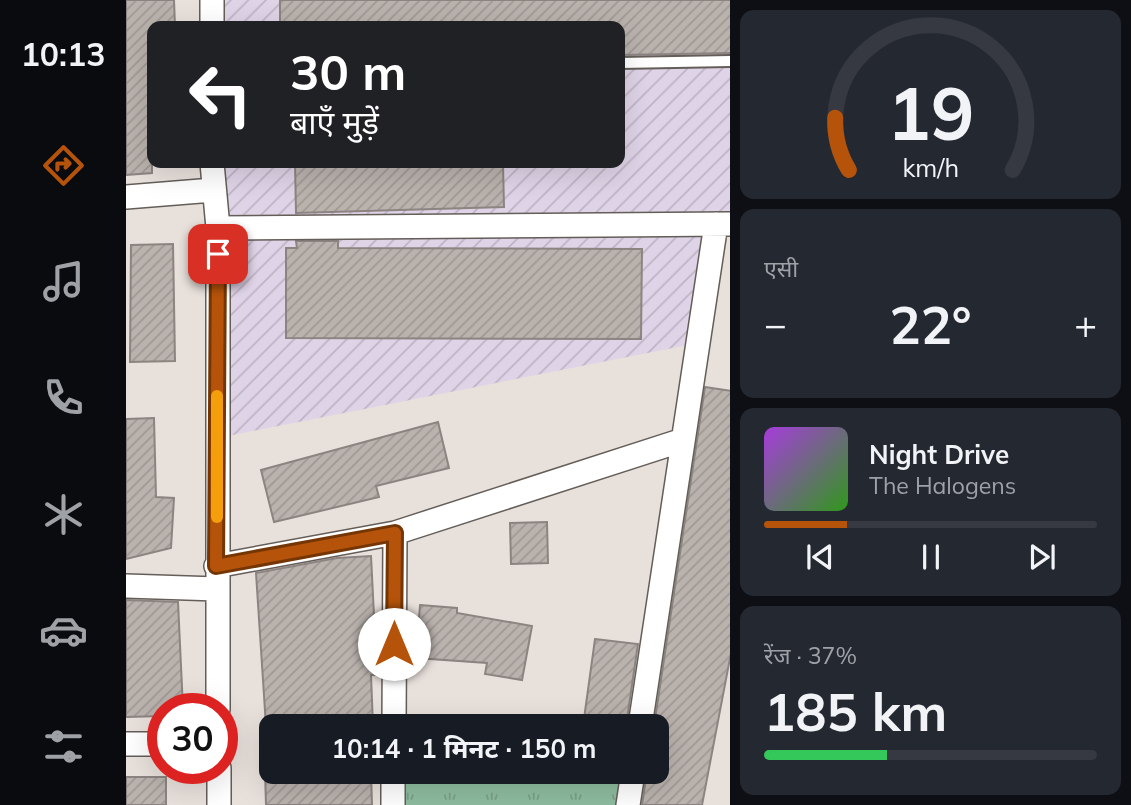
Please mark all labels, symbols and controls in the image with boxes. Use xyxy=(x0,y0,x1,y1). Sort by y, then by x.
text: 10:13 xyxy=(21,34,105,74)
text: 30 m xyxy=(290,41,406,102)
icon: left xyxy=(175,49,266,140)
text: 19 xyxy=(887,68,974,159)
text: बाएँ मुड़ें xyxy=(290,102,379,142)
icon: directions xyxy=(39,141,88,190)
text: km/h xyxy=(902,152,959,183)
pin xyxy=(188,224,248,284)
icon: arrive xyxy=(199,235,237,273)
text: एसी xyxy=(764,254,798,283)
icon: music xyxy=(39,257,88,306)
text: 22° xyxy=(889,292,972,357)
text: − xyxy=(764,300,787,348)
text: + xyxy=(1074,300,1097,348)
icon: phone xyxy=(39,373,88,422)
text: Night Drive xyxy=(869,438,1009,471)
text: The Halogens xyxy=(869,471,1016,500)
icon: climate xyxy=(39,490,88,539)
icon: previous xyxy=(801,538,839,576)
icon: pause xyxy=(912,538,950,576)
icon: next xyxy=(1023,538,1061,576)
icon: car xyxy=(39,606,88,655)
position arrow xyxy=(357,607,431,681)
text: रेंज · 37% xyxy=(764,641,857,670)
text: 185 km xyxy=(764,679,947,744)
speed limit sign: 30 xyxy=(147,693,238,784)
icon: filters xyxy=(39,722,88,771)
text: 10:14 · 1 मिनट · 150 m xyxy=(332,732,597,765)

